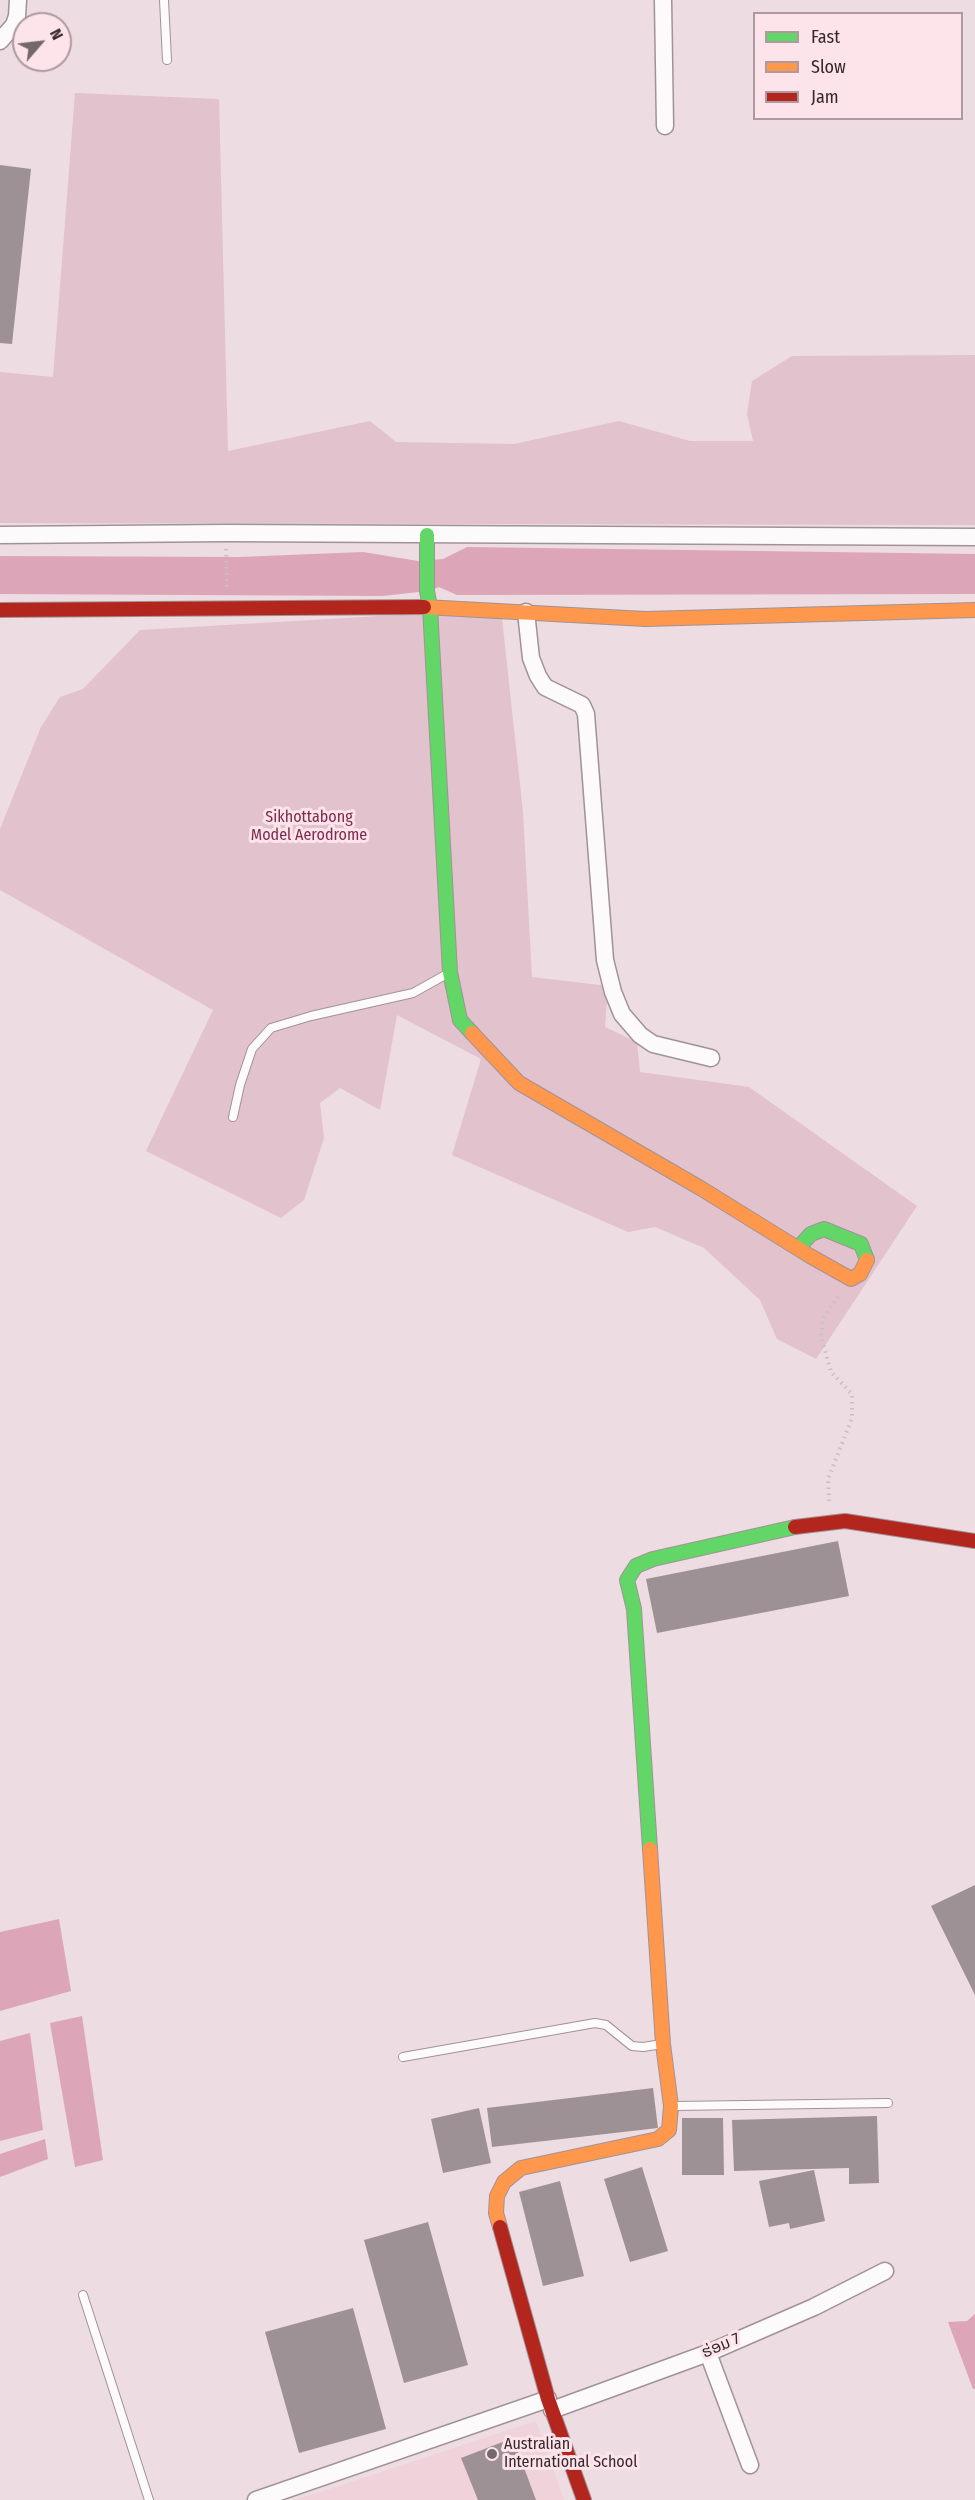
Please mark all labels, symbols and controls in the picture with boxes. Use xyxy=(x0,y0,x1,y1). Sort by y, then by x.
north arrow xyxy=(12,12,72,72)
legend xyxy=(753,12,963,120)
text: N xyxy=(46,26,67,43)
text: Fast xyxy=(811,26,840,48)
text: Slow xyxy=(811,56,846,78)
text: Jam xyxy=(811,86,839,108)
park label: Sikhottabong Model Aerodrome xyxy=(251,808,367,846)
street label: ຮ່ອມ 7 xyxy=(699,2329,743,2363)
place label: Australian International School xyxy=(504,2435,637,2473)
marker: Australian International School xyxy=(485,2447,499,2461)

